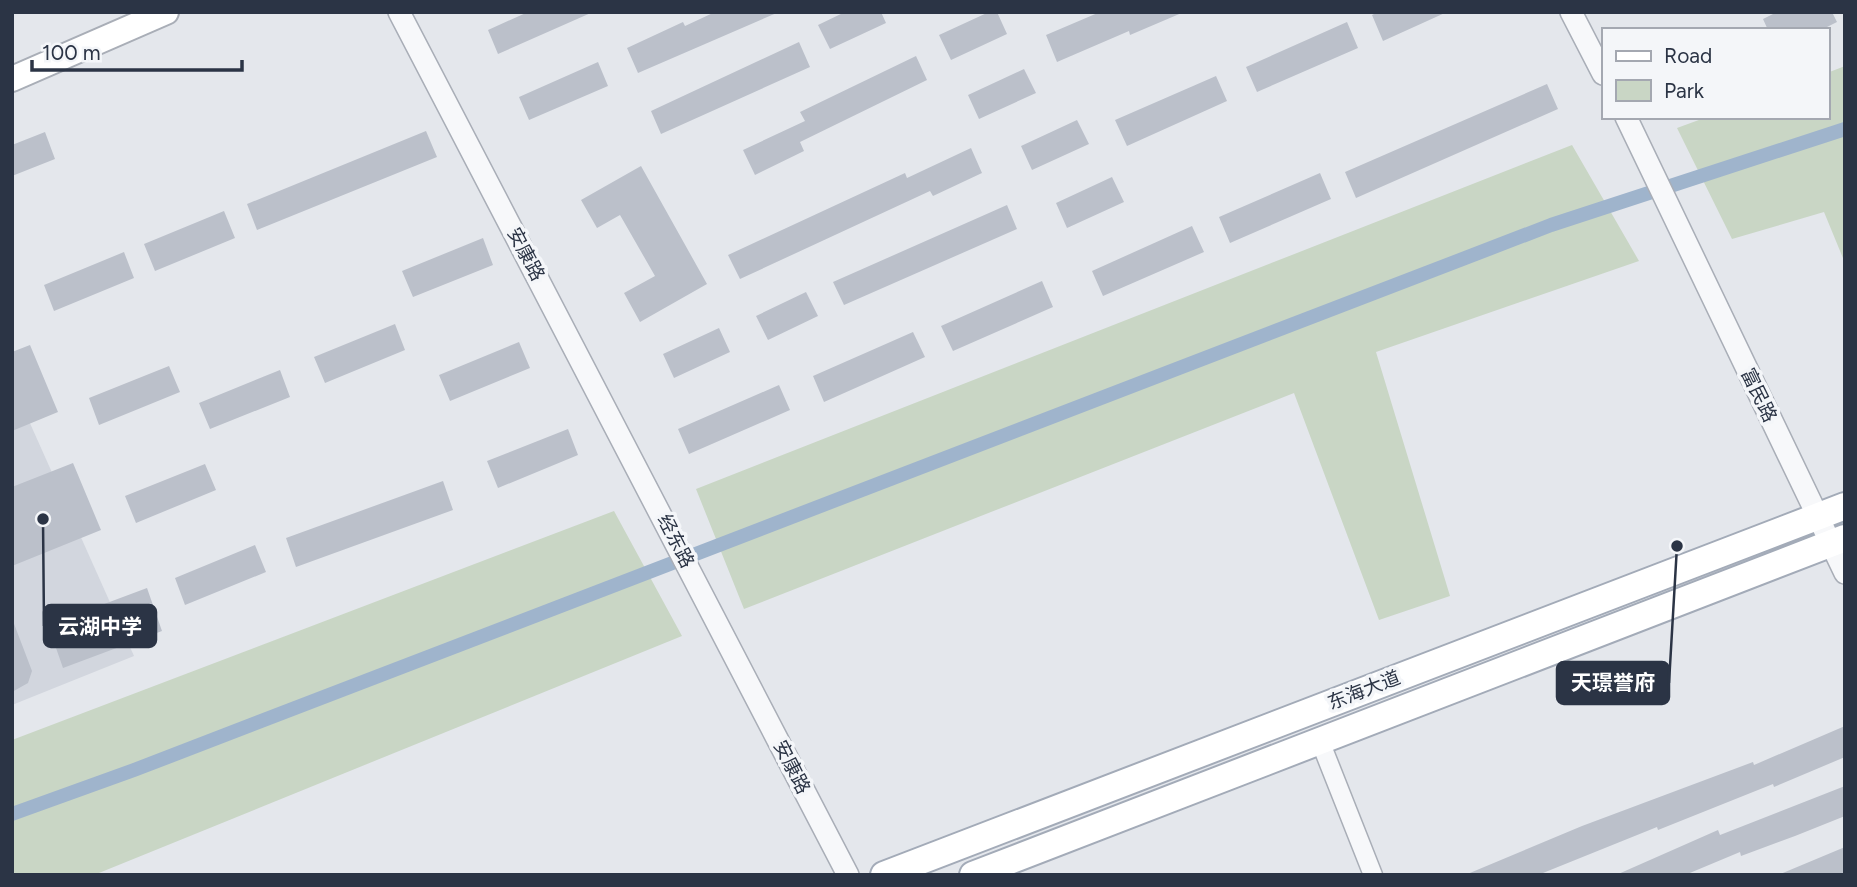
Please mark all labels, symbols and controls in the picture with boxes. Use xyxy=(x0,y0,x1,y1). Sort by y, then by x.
scale bar xyxy=(32,28,242,72)
legend xyxy=(1602,28,1829,119)
text: 100 m xyxy=(42,40,101,65)
text: Road xyxy=(1664,43,1712,68)
text: Park xyxy=(1664,78,1705,103)
street label: 安康路 xyxy=(502,223,550,285)
street label: 富民路 xyxy=(1736,364,1782,426)
street label: 经东路 xyxy=(653,510,699,572)
callout: 云湖中学 xyxy=(44,605,156,647)
text: 云湖中学 xyxy=(58,614,142,639)
callout: 天璟誉府 xyxy=(1557,662,1669,704)
street label: 东海大道 xyxy=(1324,666,1404,714)
text: 天璟誉府 xyxy=(1571,670,1655,695)
street label: 安康路 xyxy=(769,736,815,798)

